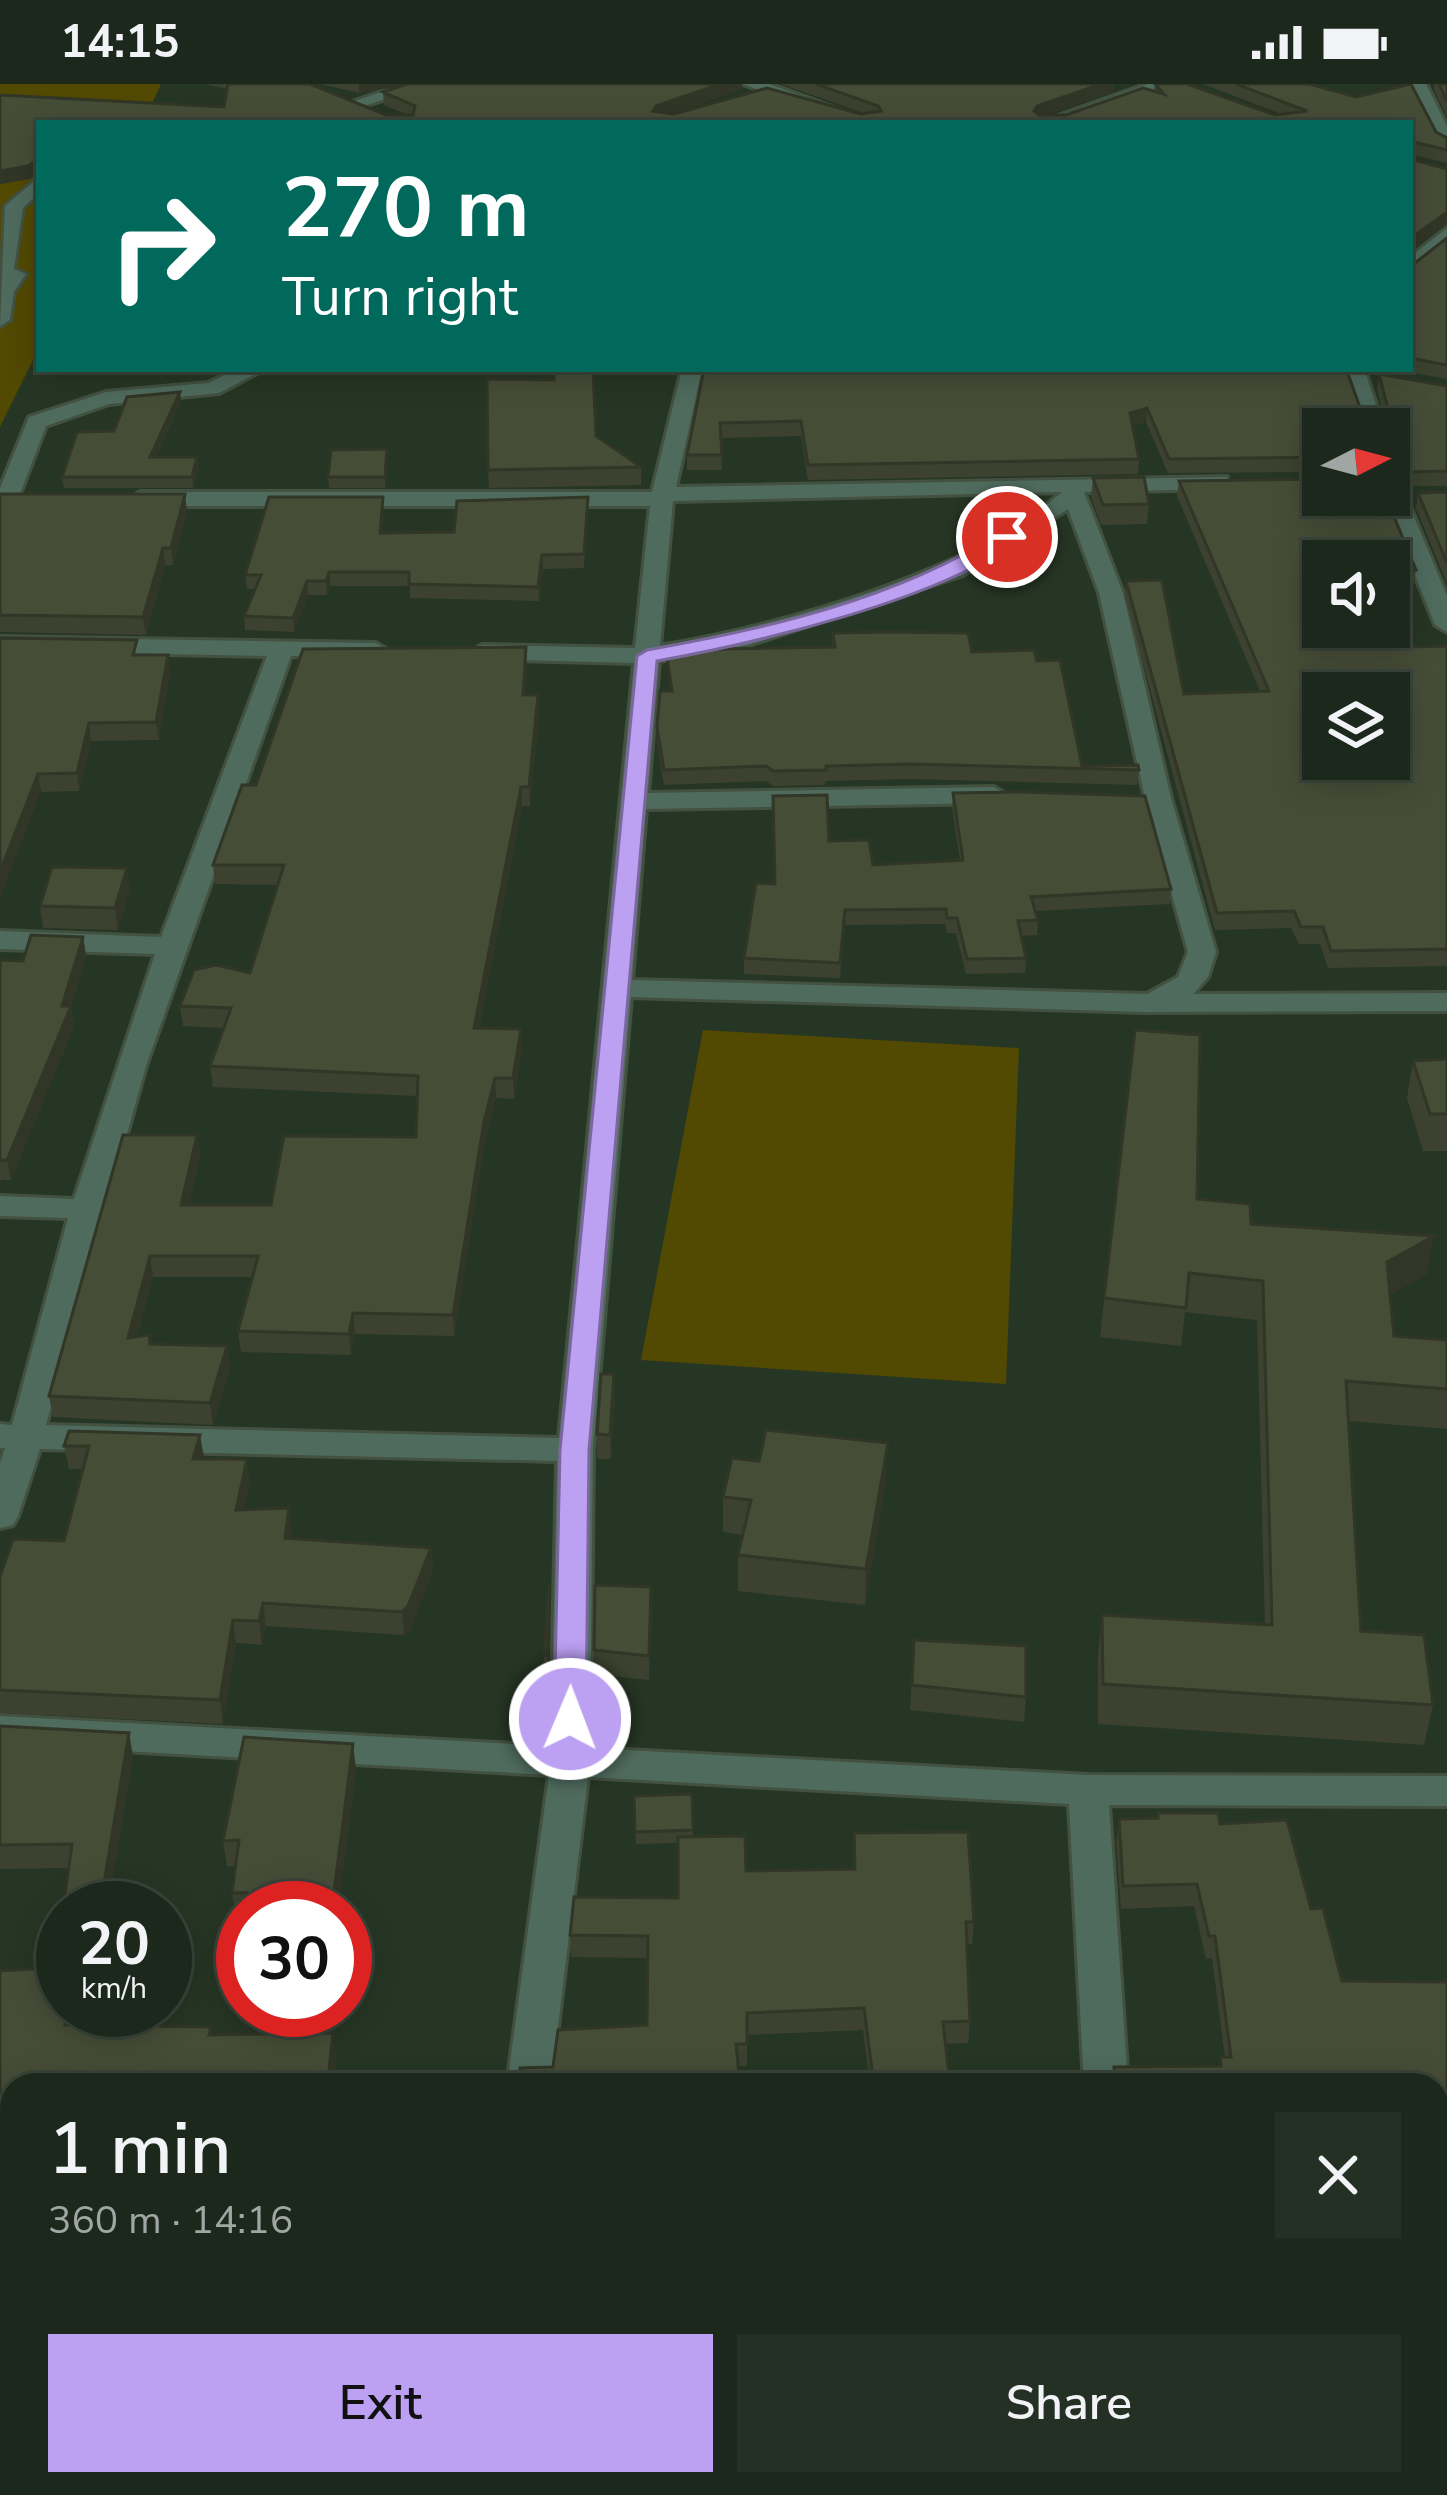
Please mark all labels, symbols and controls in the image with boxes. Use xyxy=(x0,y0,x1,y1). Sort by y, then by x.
text: 14:15 xyxy=(60,12,179,73)
text: 270 m xyxy=(282,151,530,266)
icon: right xyxy=(84,168,240,324)
text: Turn right xyxy=(282,260,518,334)
north arrow xyxy=(1302,408,1410,516)
map controls xyxy=(1302,408,1410,780)
pin xyxy=(956,486,1058,588)
icon: arrive xyxy=(974,504,1040,570)
button: sound xyxy=(1302,540,1410,648)
button: layers xyxy=(1302,672,1410,780)
position arrow xyxy=(507,1656,633,1782)
speed limit sign: 30 xyxy=(216,1881,372,2037)
text: 20 xyxy=(78,1903,150,1985)
text: km/h xyxy=(81,1968,147,2009)
text: 1 min xyxy=(48,2100,231,2198)
button: close xyxy=(1275,2112,1401,2238)
text: 360 m · 14:16 xyxy=(48,2194,293,2247)
button: Exit xyxy=(48,2334,713,2472)
button: Share xyxy=(737,2334,1401,2472)

